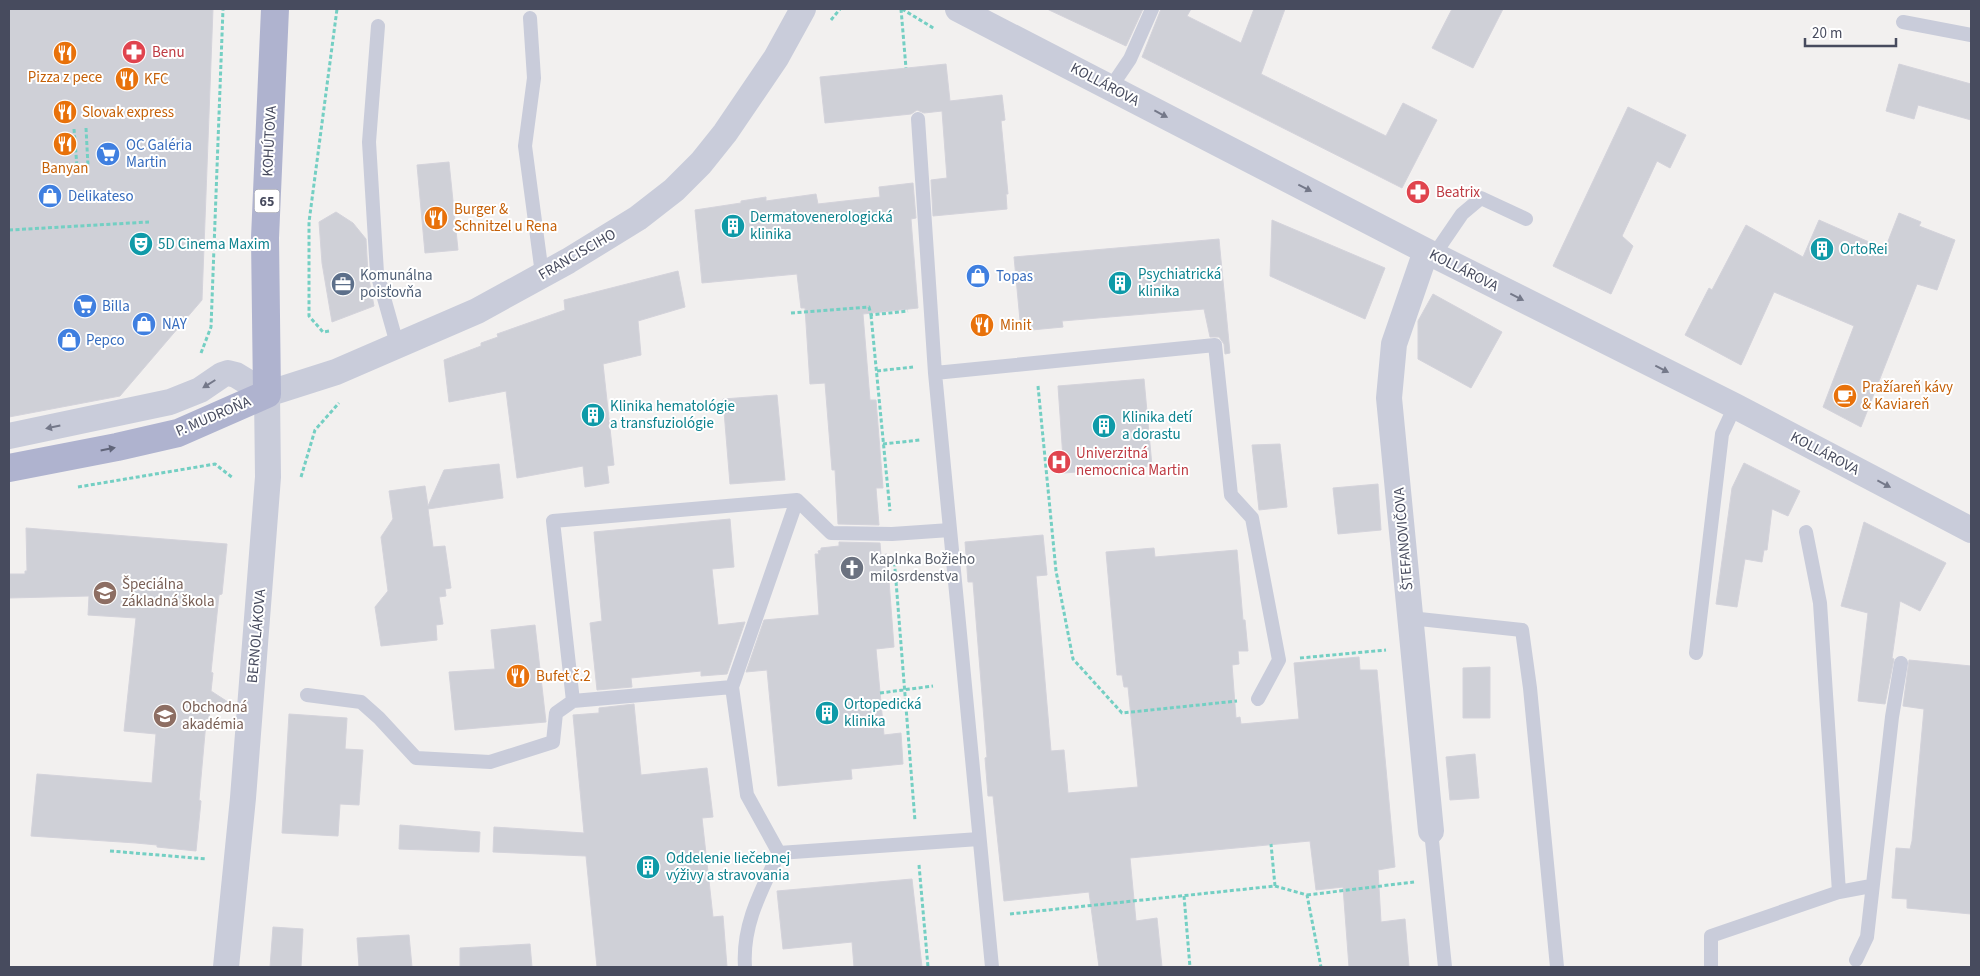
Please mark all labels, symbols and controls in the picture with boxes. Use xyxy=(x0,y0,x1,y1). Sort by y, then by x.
scale bar xyxy=(1805,15,1896,47)
text: 20 m xyxy=(1812,23,1842,44)
pharmacy icon: Benu xyxy=(121,39,147,65)
restaurant icon: Pizza z pece xyxy=(52,40,78,66)
place label: Benu xyxy=(152,42,185,63)
street label: KOLLÁROVA xyxy=(1067,58,1144,112)
restaurant icon: KFC xyxy=(114,66,140,92)
place label: Pizza z pece xyxy=(28,67,102,88)
place label: KFC xyxy=(144,69,169,90)
restaurant icon: Slovak express xyxy=(52,99,78,125)
place label: Slovak express xyxy=(82,102,174,123)
street label: KOHÚTOVA xyxy=(257,104,282,177)
one-way arrow xyxy=(1153,110,1168,118)
restaurant icon: Banyan xyxy=(52,131,78,157)
place label: OC Galéria Martin xyxy=(126,135,192,173)
supermarket icon: OC Galéria Martin xyxy=(95,141,121,167)
place label: Banyan xyxy=(41,158,89,179)
pharmacy icon: Beatrix xyxy=(1405,179,1431,205)
place label: Beatrix xyxy=(1436,182,1480,203)
shop icon: Delikateso xyxy=(37,183,63,209)
one-way arrow xyxy=(1298,184,1312,192)
place label: Delikateso xyxy=(68,186,134,207)
road number: 65 xyxy=(254,190,280,212)
place label: Burger & Schnitzel u Rena xyxy=(454,199,557,237)
restaurant icon: Burger & Schnitzel u Rena xyxy=(423,205,449,231)
place label: Dermatovenerologická klinika xyxy=(750,207,893,245)
building icon: Dermatovenerologická klinika xyxy=(720,213,746,239)
street label: FRANCISCIHO xyxy=(535,224,620,285)
theatre icon: 5D Cinema Maxim xyxy=(128,231,154,257)
place label: 5D Cinema Maxim xyxy=(158,234,270,255)
building icon: OrtoRei xyxy=(1809,236,1835,262)
place label: OrtoRei xyxy=(1840,239,1888,260)
street label: KOLLÁROVA xyxy=(1426,244,1503,297)
shop icon: Topas xyxy=(965,263,991,289)
place label: Psychiatrická klinika xyxy=(1138,264,1221,302)
place label: Komunálna poisťovňa xyxy=(360,265,433,303)
place label: Topas xyxy=(996,266,1033,287)
building icon: Psychiatrická klinika xyxy=(1107,270,1133,296)
office icon: Komunálna poisťovňa xyxy=(330,271,356,297)
supermarket icon: Billa xyxy=(72,293,98,319)
one-way arrow xyxy=(1510,293,1524,301)
place label: Billa xyxy=(102,296,130,317)
shop icon: NAY xyxy=(131,311,157,337)
restaurant icon: Minit xyxy=(969,312,995,338)
place label: NAY xyxy=(162,314,188,335)
place label: Minit xyxy=(1000,315,1032,336)
shop icon: Pepco xyxy=(56,327,82,353)
place label: Pepco xyxy=(86,330,125,351)
one-way arrow xyxy=(1655,366,1669,374)
place label: Pražíareň kávy & Kaviareň xyxy=(1862,377,1953,415)
one-way arrow xyxy=(202,379,215,389)
cafe icon: Pražíareň kávy & Kaviareň xyxy=(1832,383,1858,409)
street label: P. MUDROŇA xyxy=(172,391,255,442)
place label: Klinika hematológie a transfuziológie xyxy=(610,396,735,434)
building icon: Klinika hematológie a transfuziológie xyxy=(580,402,606,428)
place label: Klinika detí a dorastu xyxy=(1122,407,1194,445)
building icon: Klinika detí a dorastu xyxy=(1091,413,1117,439)
one-way arrow xyxy=(45,423,61,431)
street label: KOLLÁROVA xyxy=(1787,427,1864,481)
place label: Univerzitná nemocnica Martin xyxy=(1076,443,1189,481)
one-way arrow xyxy=(101,444,117,452)
hospital icon: Univerzitná nemocnica Martin xyxy=(1046,449,1072,475)
one-way arrow xyxy=(1877,480,1891,488)
street label: ŠTEFANOVIČOVA xyxy=(1388,486,1418,591)
place label: Kaplnka Božieho milosrdenstva xyxy=(870,549,975,587)
church icon: Kaplnka Božieho milosrdenstva xyxy=(839,555,865,581)
place label: Špeciálna základná škola xyxy=(122,574,214,612)
school or university icon: Špeciálna základná škola xyxy=(92,580,118,606)
street label: BERNOLÁKOVA xyxy=(242,587,271,684)
restaurant icon: Bufet č.2 xyxy=(505,663,531,689)
place label: Bufet č.2 xyxy=(536,666,591,687)
place label: Ortopedická klinika xyxy=(844,694,922,732)
place label: Obchodná akadémia xyxy=(182,697,247,735)
building icon: Ortopedická klinika xyxy=(814,700,840,726)
school or university icon: Obchodná akadémia xyxy=(152,703,178,729)
place label: Oddelenie liečebnej výživy a stravovania xyxy=(666,848,790,886)
building icon: Oddelenie liečebnej výživy a stravovania xyxy=(635,854,661,880)

